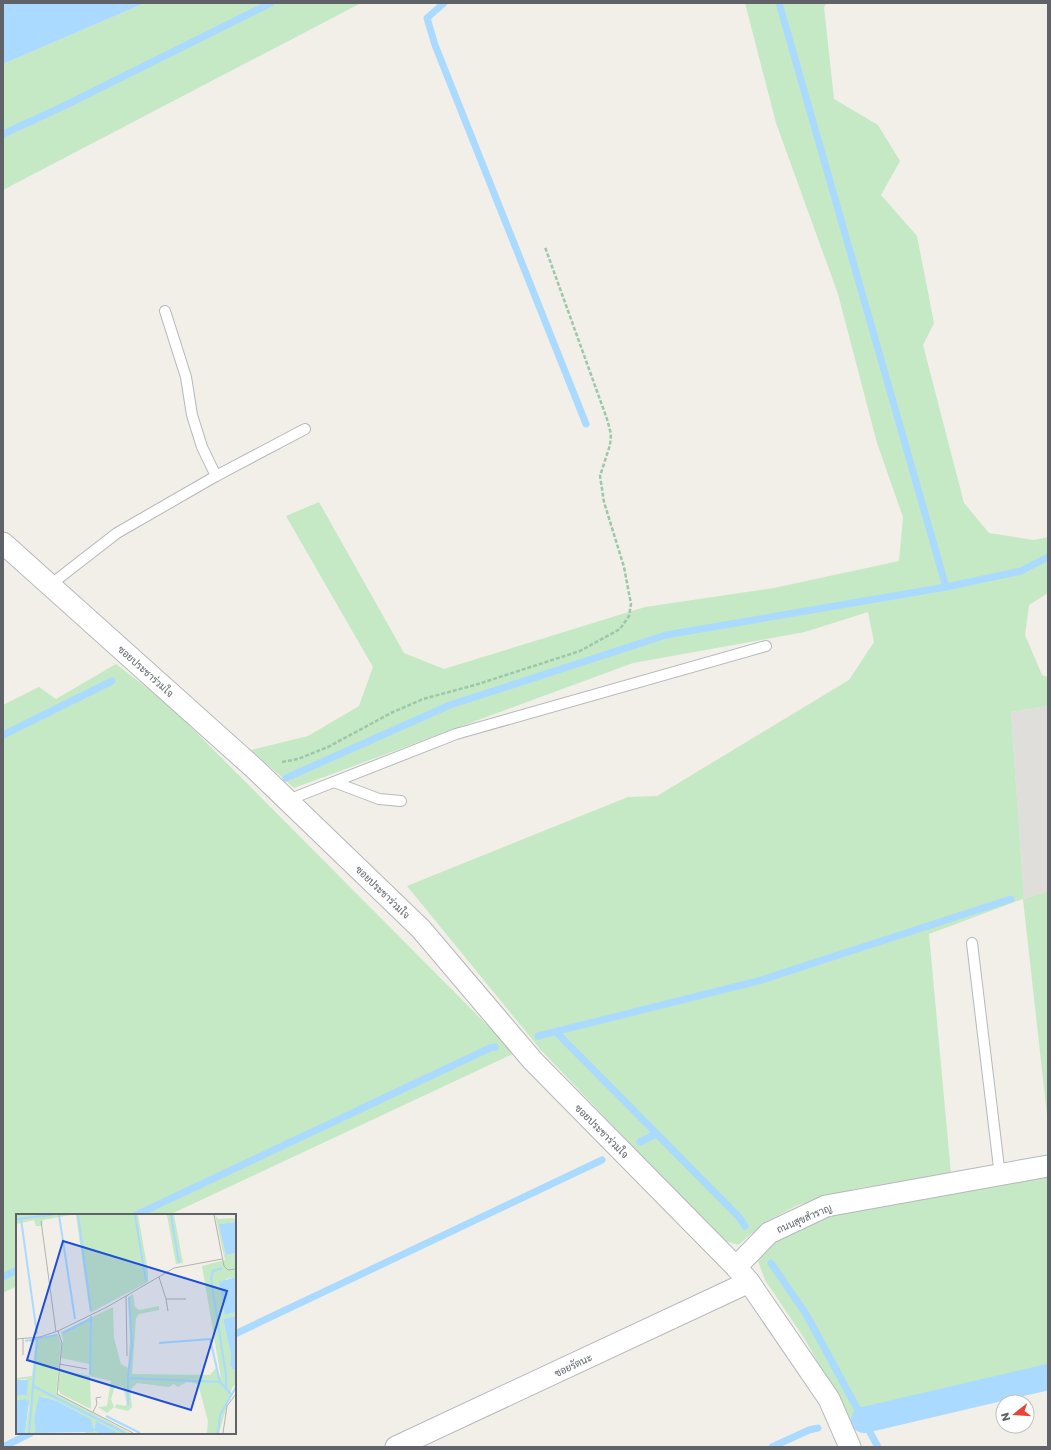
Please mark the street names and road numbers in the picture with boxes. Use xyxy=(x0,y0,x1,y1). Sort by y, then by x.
street label: ซอยประชาร่วมใจ xyxy=(114,642,177,701)
street label: ซอยประชาร่วมใจ xyxy=(352,862,413,922)
street label: ซอยประชาร่วมใจ xyxy=(571,1101,632,1162)
street label: ถนนสุขสำราญ xyxy=(774,1200,834,1237)
street label: ซอยรัตนะ xyxy=(552,1350,595,1381)

